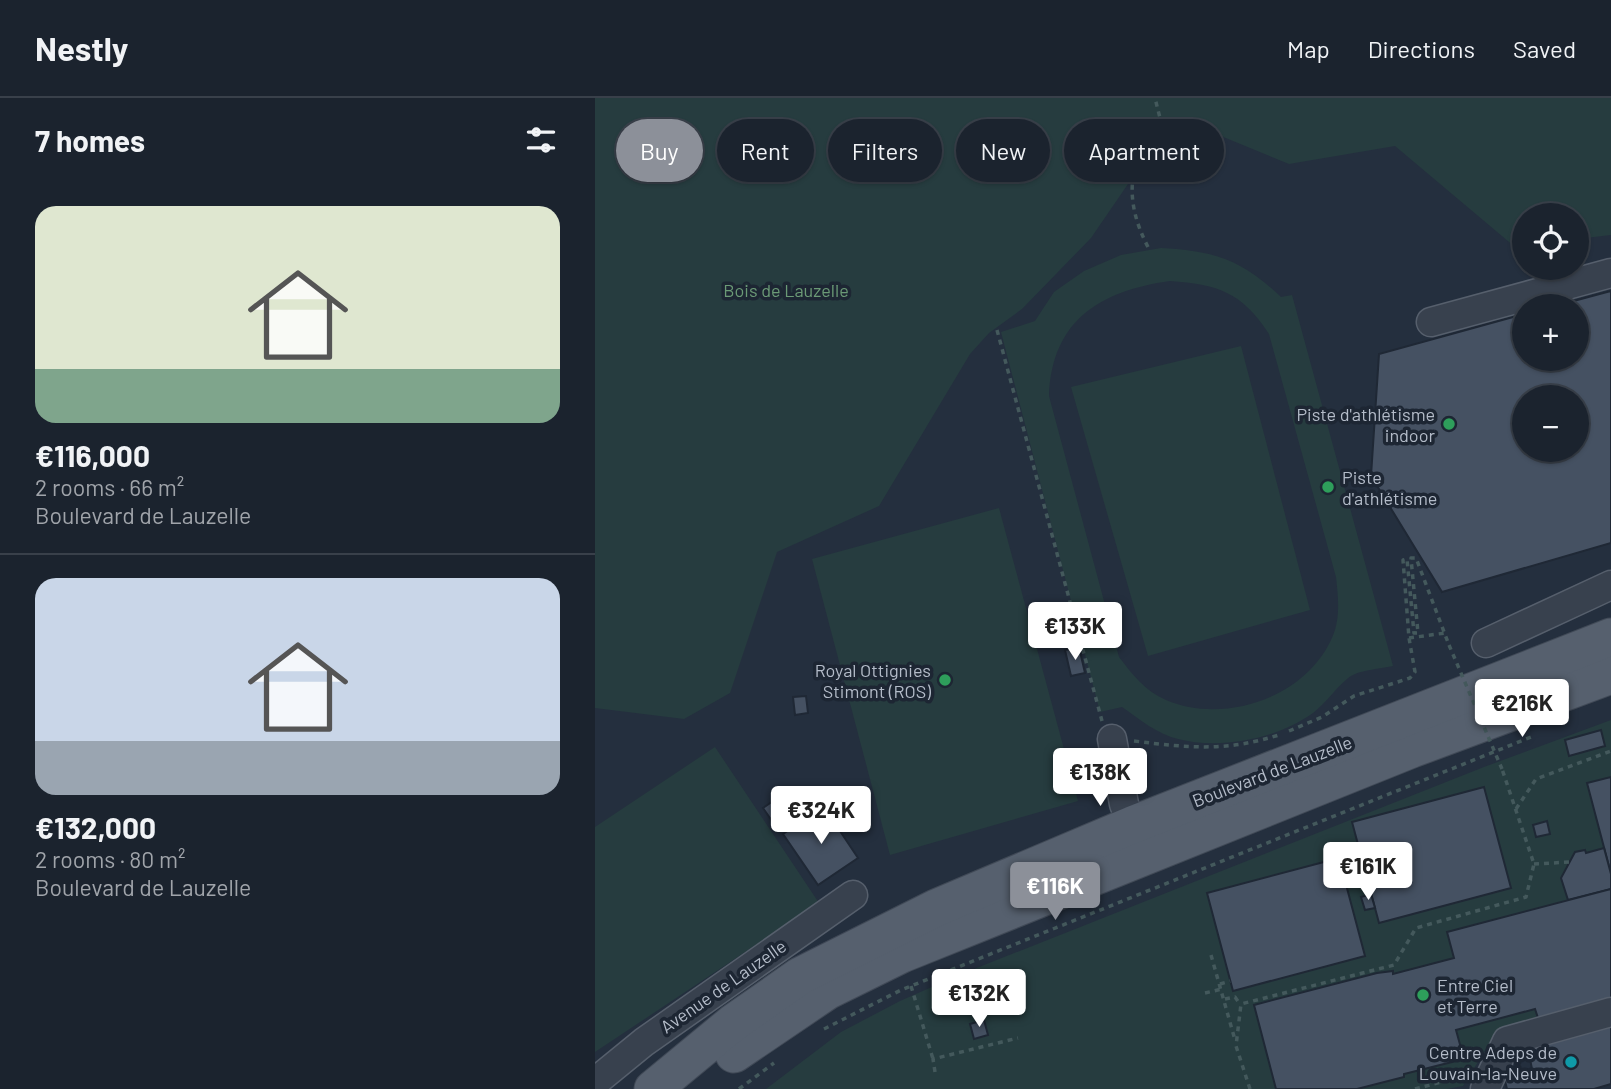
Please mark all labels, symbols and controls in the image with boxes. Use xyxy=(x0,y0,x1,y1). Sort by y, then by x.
text: Nestly xyxy=(35,28,129,68)
text: Map xyxy=(1287,34,1330,63)
text: Directions xyxy=(1368,34,1475,63)
text: Saved xyxy=(1513,34,1576,63)
chip: Buy xyxy=(616,119,703,182)
chip: Rent xyxy=(717,119,814,182)
chip: Filters xyxy=(828,119,942,182)
chip: New xyxy=(956,119,1050,182)
chip: Apartment xyxy=(1064,119,1224,182)
icon: filters xyxy=(522,121,560,159)
text: 7 homes xyxy=(35,122,145,158)
map controls xyxy=(1512,203,1589,462)
button: locate xyxy=(1512,203,1589,280)
icon: home xyxy=(235,252,361,378)
park label: Bois de Lauzelle xyxy=(723,279,849,301)
button: + xyxy=(1512,294,1589,371)
button: − xyxy=(1512,385,1589,462)
place label: Piste d'athlétisme indoor xyxy=(1296,403,1435,446)
marker: Piste d'athlétisme indoor xyxy=(1441,416,1457,432)
text: €116,000 xyxy=(35,437,150,473)
place label: Piste d'athlétisme xyxy=(1342,466,1437,509)
text: 2 rooms · 66 m² xyxy=(35,473,184,501)
marker: Piste d'athlétisme xyxy=(1320,479,1336,495)
text: Boulevard de Lauzelle xyxy=(35,501,251,529)
pin: €133K xyxy=(1026,602,1124,662)
text: €133K xyxy=(1044,611,1106,639)
icon: home xyxy=(235,624,361,750)
place label: Royal Ottignies Stimont (ROS) xyxy=(815,659,931,702)
marker: Royal Ottignies Stimont (ROS) xyxy=(937,672,953,688)
pin: €216K xyxy=(1473,680,1571,739)
text: €216K xyxy=(1491,688,1553,716)
street label: Boulevard de Lauzelle xyxy=(1189,730,1355,812)
pin: €138K xyxy=(1051,748,1149,808)
text: €138K xyxy=(1069,757,1131,785)
pin: €324K xyxy=(772,786,870,846)
text: €324K xyxy=(787,795,855,823)
text: €132,000 xyxy=(35,809,156,845)
pin: €161K xyxy=(1319,842,1417,902)
text: 2 rooms · 80 m² xyxy=(35,845,185,873)
text: €161K xyxy=(1339,851,1397,879)
pin: €116K xyxy=(1006,862,1104,922)
text: €116K xyxy=(1026,871,1084,899)
text: Boulevard de Lauzelle xyxy=(35,873,251,901)
street label: Avenue de Lauzelle xyxy=(656,934,790,1038)
pin: €132K xyxy=(930,970,1028,1029)
place label: Entre Ciel et Terre xyxy=(1437,974,1513,1017)
text: €132K xyxy=(948,978,1010,1006)
marker: Entre Ciel et Terre xyxy=(1415,987,1431,1003)
place label: Centre Adeps de Louvain-la-Neuve xyxy=(1419,1041,1557,1084)
marker: Centre Adeps de Louvain-la-Neuve xyxy=(1563,1054,1579,1070)

